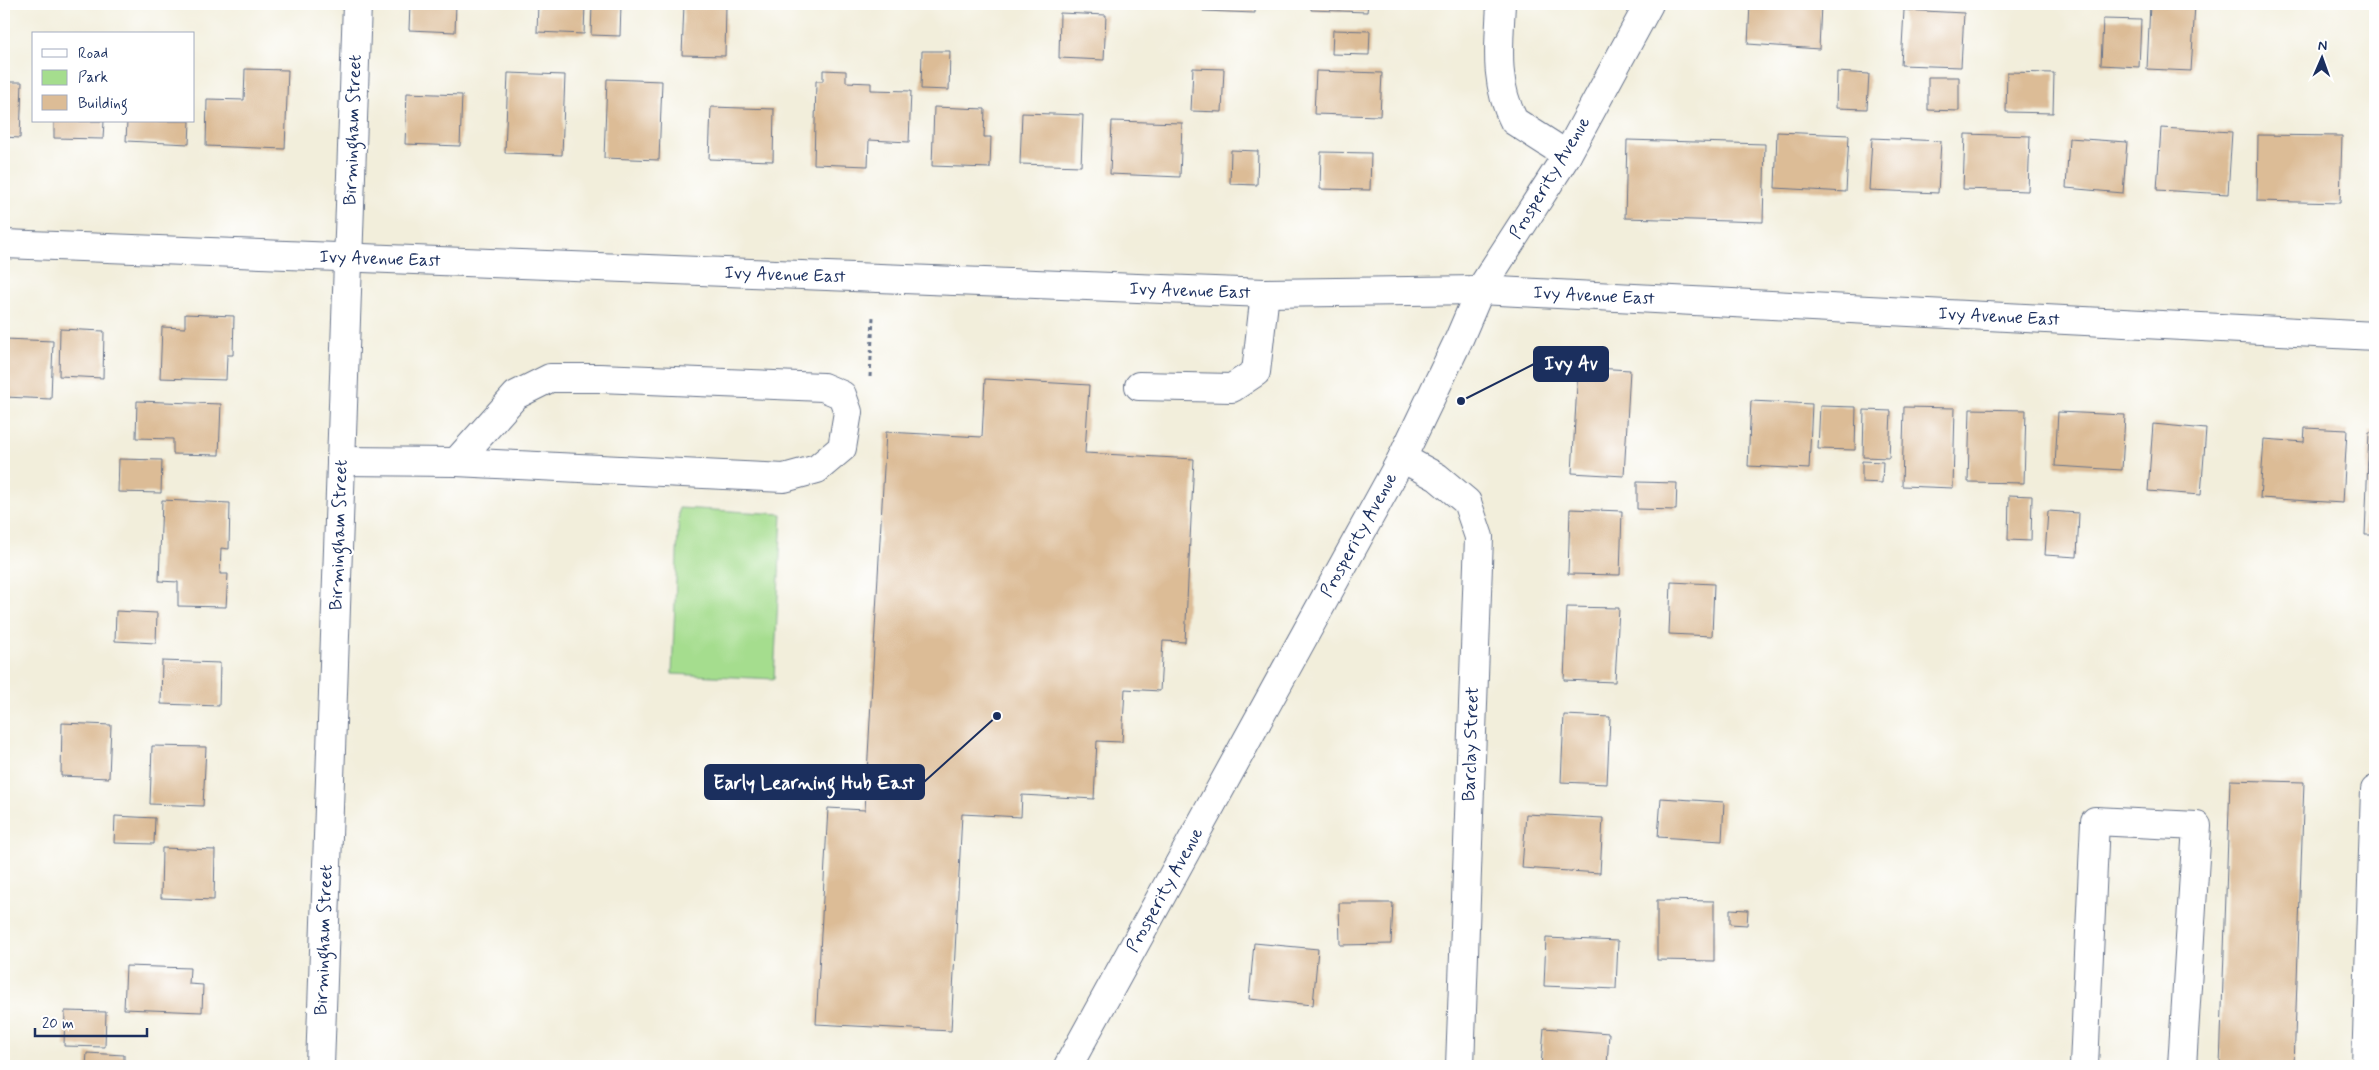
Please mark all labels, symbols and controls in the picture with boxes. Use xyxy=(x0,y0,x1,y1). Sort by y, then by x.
legend xyxy=(32,32,195,122)
north arrow xyxy=(2296,32,2346,82)
text: N xyxy=(2317,37,2327,55)
text: Road xyxy=(78,44,108,64)
street label: Birmingham Street xyxy=(338,54,370,206)
text: Park xyxy=(78,68,108,88)
text: Building xyxy=(78,94,128,115)
street label: Prosperity Avenue xyxy=(1504,112,1596,244)
street label: Ivy Avenue East xyxy=(319,245,442,273)
street label: Ivy Avenue East xyxy=(724,261,847,289)
street label: Ivy Avenue East xyxy=(1129,277,1252,305)
street label: Ivy Avenue East xyxy=(1533,281,1656,311)
street label: Ivy Avenue East xyxy=(1938,302,2061,332)
callout: Ivy Av xyxy=(1534,347,1608,381)
text: Ivy Av xyxy=(1544,352,1599,377)
street label: Birmingham Street xyxy=(324,459,356,611)
street label: Prosperity Avenue xyxy=(1315,468,1403,602)
street label: Barclay Street xyxy=(1457,686,1485,802)
callout: Early Learning Hub East xyxy=(705,765,924,799)
text: Early Learning Hub East xyxy=(713,771,916,799)
street label: Prosperity Avenue xyxy=(1121,823,1209,957)
street label: Birmingham Street xyxy=(309,864,341,1016)
scale bar xyxy=(35,1005,148,1037)
text: 20 m xyxy=(42,1014,74,1034)

